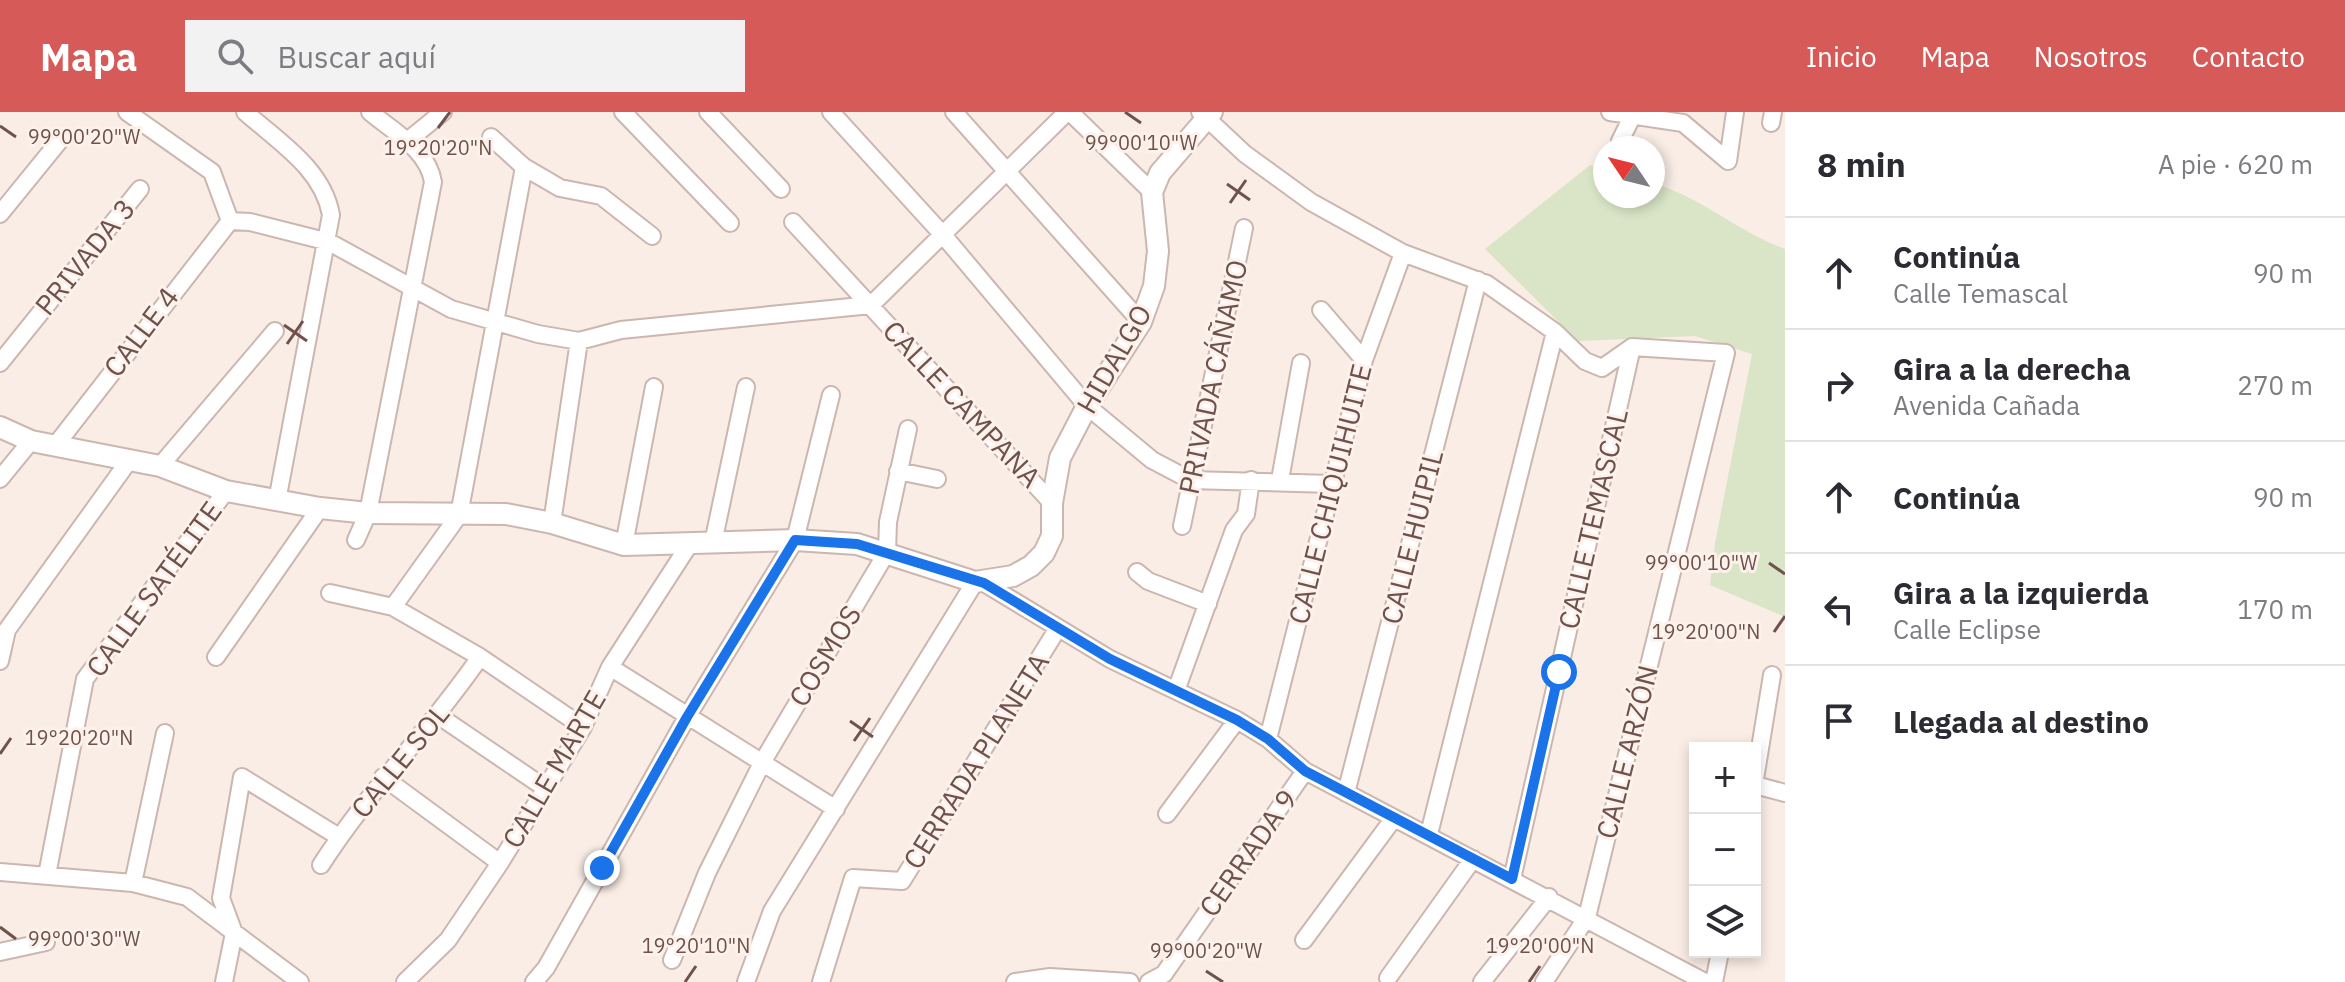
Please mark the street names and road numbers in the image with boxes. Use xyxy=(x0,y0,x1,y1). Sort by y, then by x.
street label: PRIVADA 3 xyxy=(26,191,143,323)
street label: PRIVADA CÁÑAMO xyxy=(1170,256,1255,497)
street label: CALLE 4 xyxy=(95,279,186,384)
street label: HIDALGO xyxy=(1068,298,1160,420)
street label: CALLE CAMPANA xyxy=(875,312,1050,495)
street label: CALLE CHIQUIHUITE xyxy=(1279,360,1380,628)
street label: CALLE TEMASCAL xyxy=(1549,405,1636,633)
street label: CALLE HUIPIL xyxy=(1372,446,1451,628)
street label: CALLE SATÉLITE xyxy=(77,494,230,684)
street label: COSMOS xyxy=(780,598,869,713)
street label: CERRADA PLANETA xyxy=(894,646,1057,876)
street label: CALLE ARZÓN xyxy=(1587,661,1666,843)
street label: CALLE MARTE xyxy=(493,683,614,854)
street label: CALLE SOL xyxy=(342,696,457,825)
street label: CERRADA 9 xyxy=(1190,782,1305,924)

